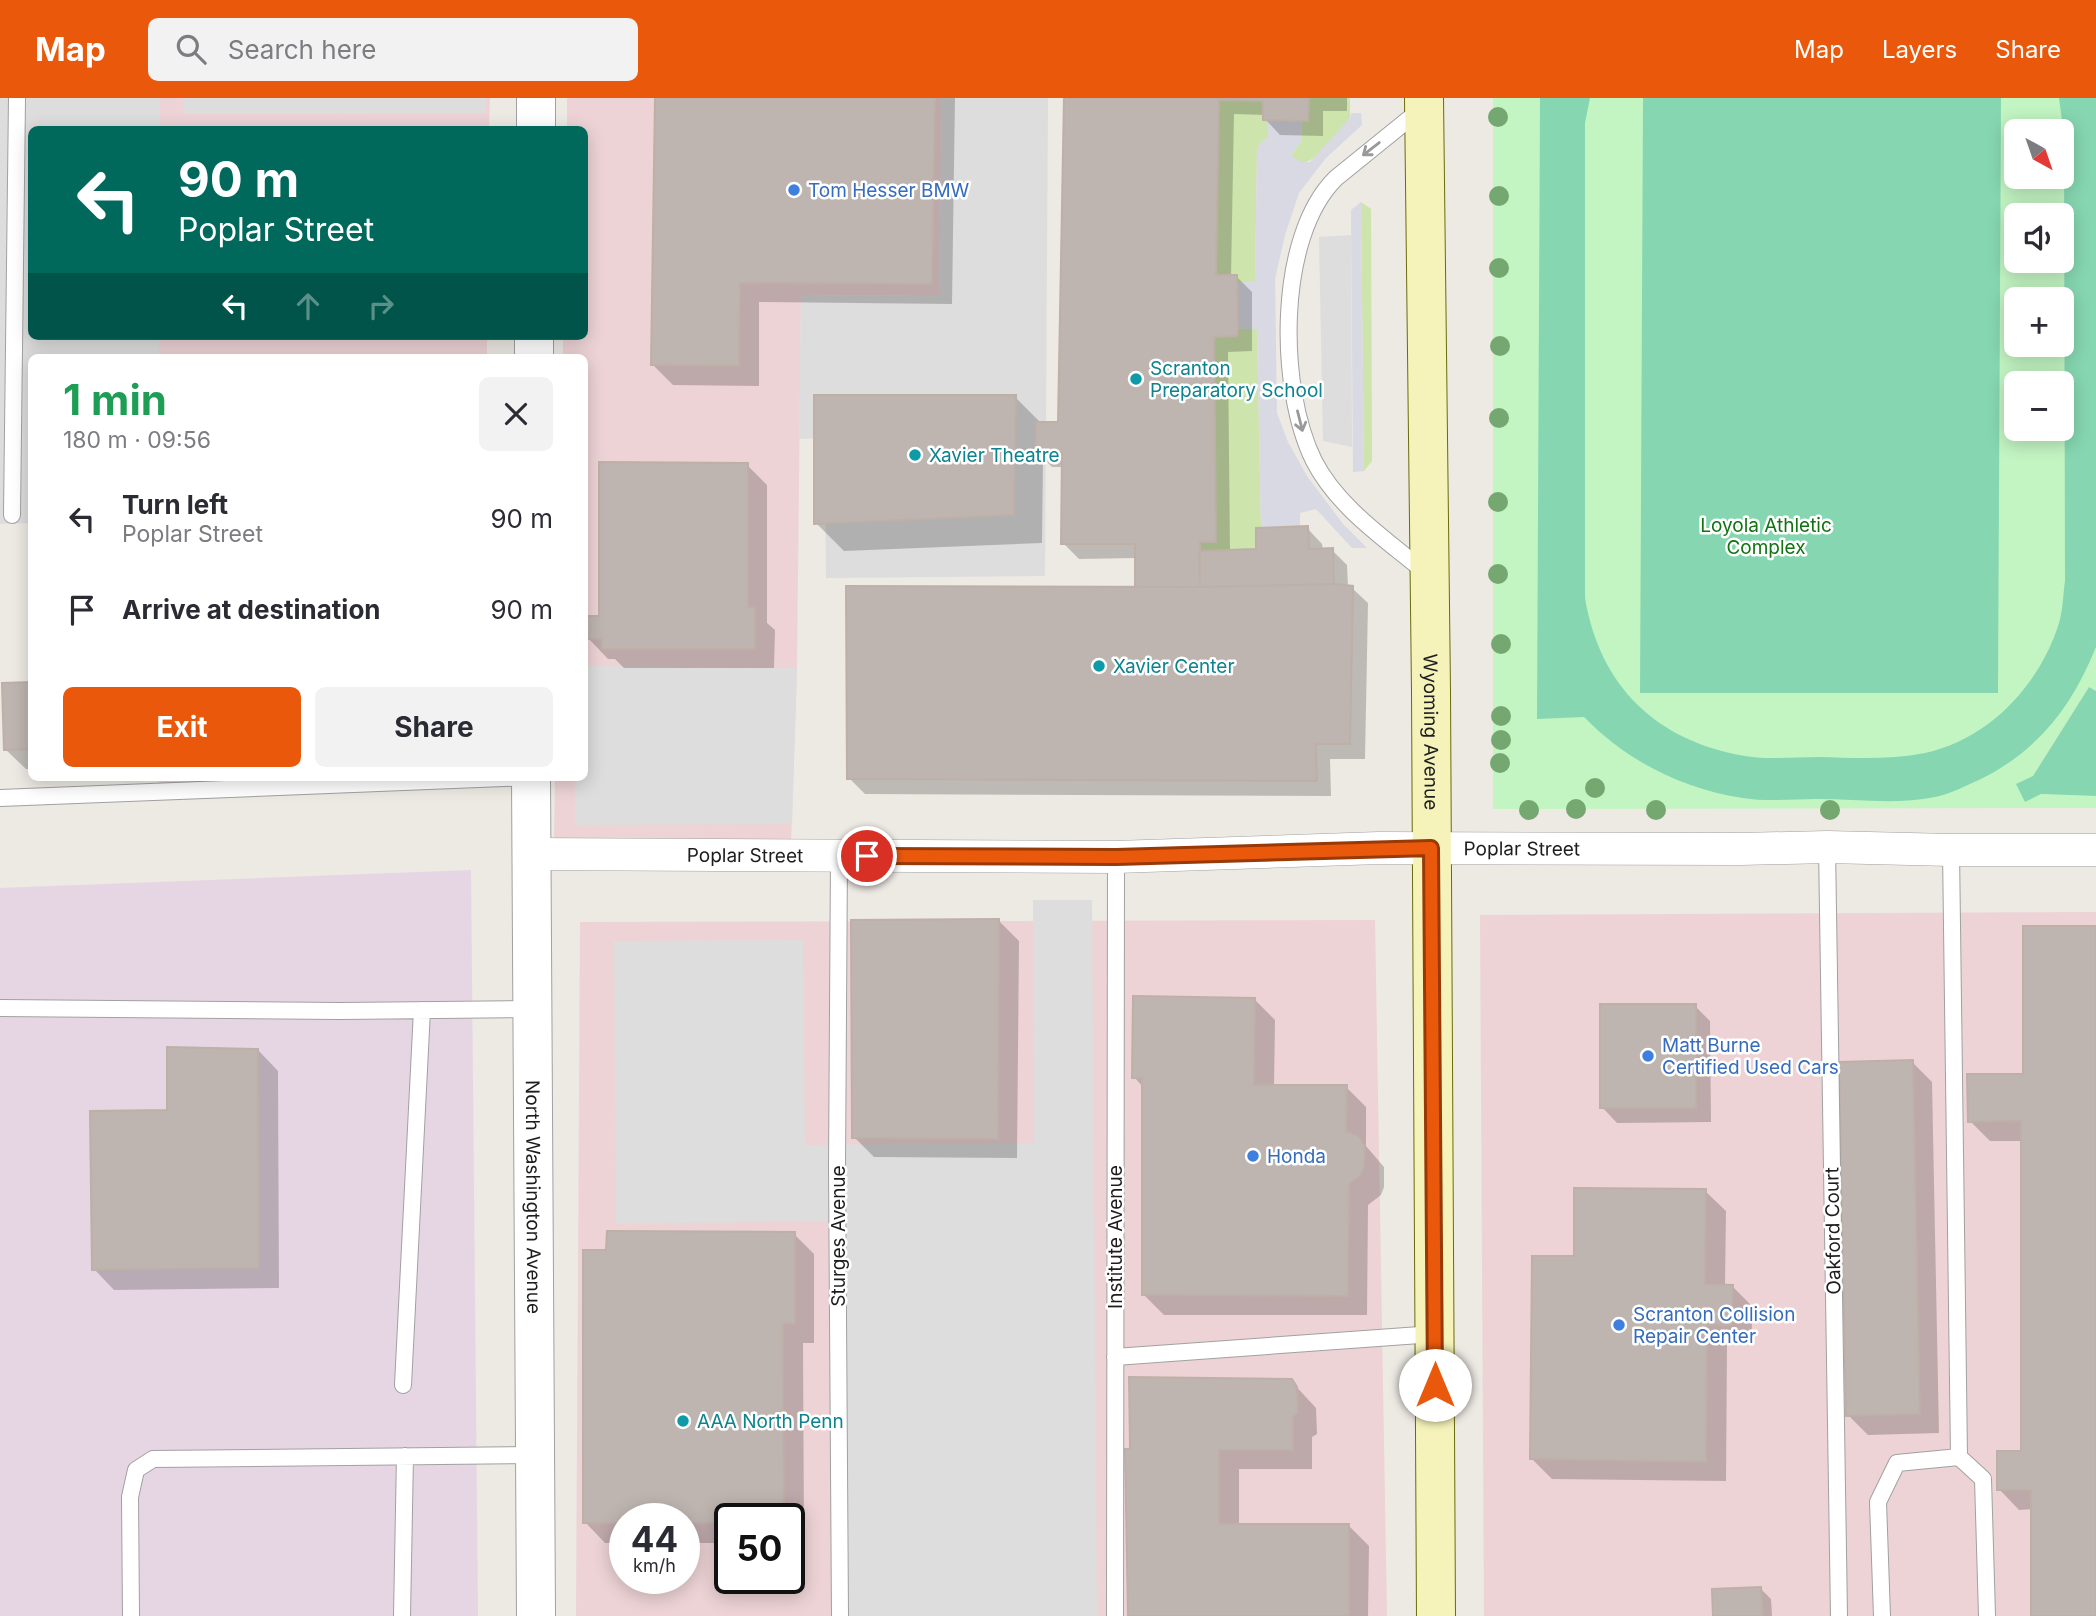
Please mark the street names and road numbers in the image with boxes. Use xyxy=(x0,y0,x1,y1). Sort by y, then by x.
street label: Wyoming Avenue xyxy=(1419,653,1443,810)
street label: Poplar Street xyxy=(1464,837,1580,860)
street label: Poplar Street xyxy=(687,843,803,867)
street label: North Washington Avenue xyxy=(521,1080,546,1314)
street label: Sturges Avenue xyxy=(827,1165,850,1307)
street label: Institute Avenue xyxy=(1104,1165,1127,1309)
street label: Oakford Court xyxy=(1820,1167,1846,1295)

